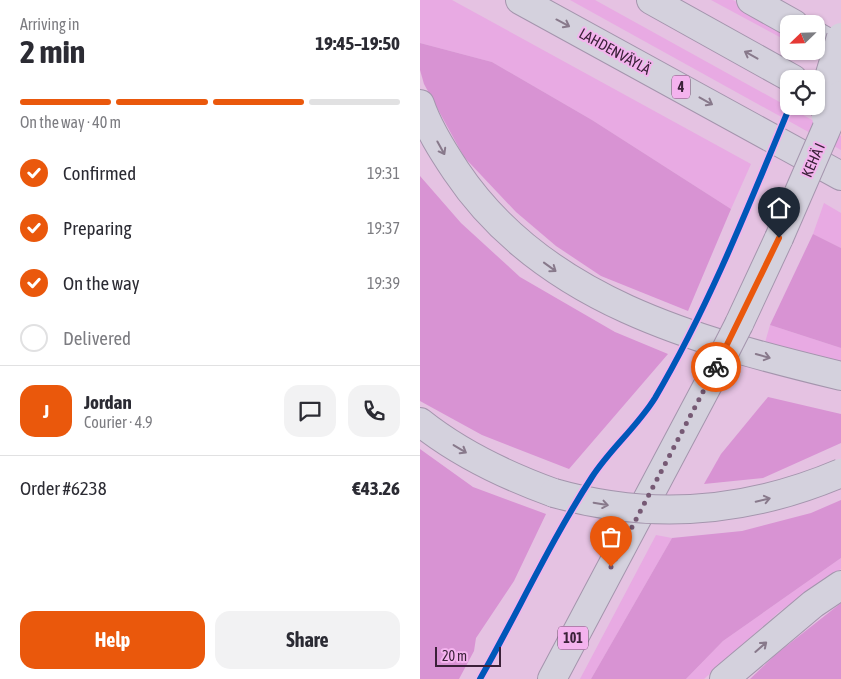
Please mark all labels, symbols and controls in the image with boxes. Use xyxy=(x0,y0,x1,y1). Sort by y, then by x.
text: Arriving in xyxy=(20,15,80,33)
north arrow xyxy=(780,15,825,60)
map controls xyxy=(780,15,825,115)
one-way arrow xyxy=(555,19,570,28)
street label: LAHDENVÄYLÄ xyxy=(576,24,654,78)
text: 19:45–19:50 xyxy=(315,32,400,54)
text: 2 min xyxy=(20,33,85,70)
one-way arrow xyxy=(743,50,758,60)
button: locate xyxy=(780,70,825,115)
road number: 4 xyxy=(672,75,690,98)
one-way arrow xyxy=(698,96,713,106)
text: On the way · 40 m xyxy=(20,113,121,131)
one-way arrow xyxy=(437,140,447,154)
street label: KEHÄ I xyxy=(798,140,828,180)
icon: check xyxy=(20,159,48,187)
text: Confirmed xyxy=(63,162,136,184)
text: 19:31 xyxy=(367,164,400,182)
pin xyxy=(758,187,800,238)
icon: home xyxy=(765,194,793,222)
icon: check xyxy=(20,214,48,242)
text: Preparing xyxy=(63,217,132,239)
text: 19:37 xyxy=(367,219,400,237)
one-way arrow xyxy=(543,262,557,272)
icon: check xyxy=(20,269,48,297)
text: On the way xyxy=(63,272,140,294)
text: 19:39 xyxy=(367,274,400,292)
text: Delivered xyxy=(63,327,131,349)
courier xyxy=(691,342,741,392)
one-way arrow xyxy=(755,352,771,362)
icon: bike xyxy=(702,353,730,381)
button: chat xyxy=(284,385,336,437)
button: phone xyxy=(348,385,400,437)
text: Jordan xyxy=(84,391,132,413)
text: J xyxy=(43,400,49,422)
text: Courier · 4.9 xyxy=(84,413,153,431)
one-way arrow xyxy=(453,445,467,455)
text: Order #6238 xyxy=(20,477,107,499)
text: €43.26 xyxy=(352,477,400,499)
one-way arrow xyxy=(754,494,770,504)
one-way arrow xyxy=(593,500,609,510)
pin xyxy=(590,516,632,567)
icon: bag xyxy=(597,523,625,551)
button: Help xyxy=(20,611,205,669)
button: Share xyxy=(215,611,400,669)
road number: 101 xyxy=(558,626,588,650)
one-way arrow xyxy=(754,641,767,653)
scale bar xyxy=(435,644,501,667)
text: 20 m xyxy=(442,648,467,664)

